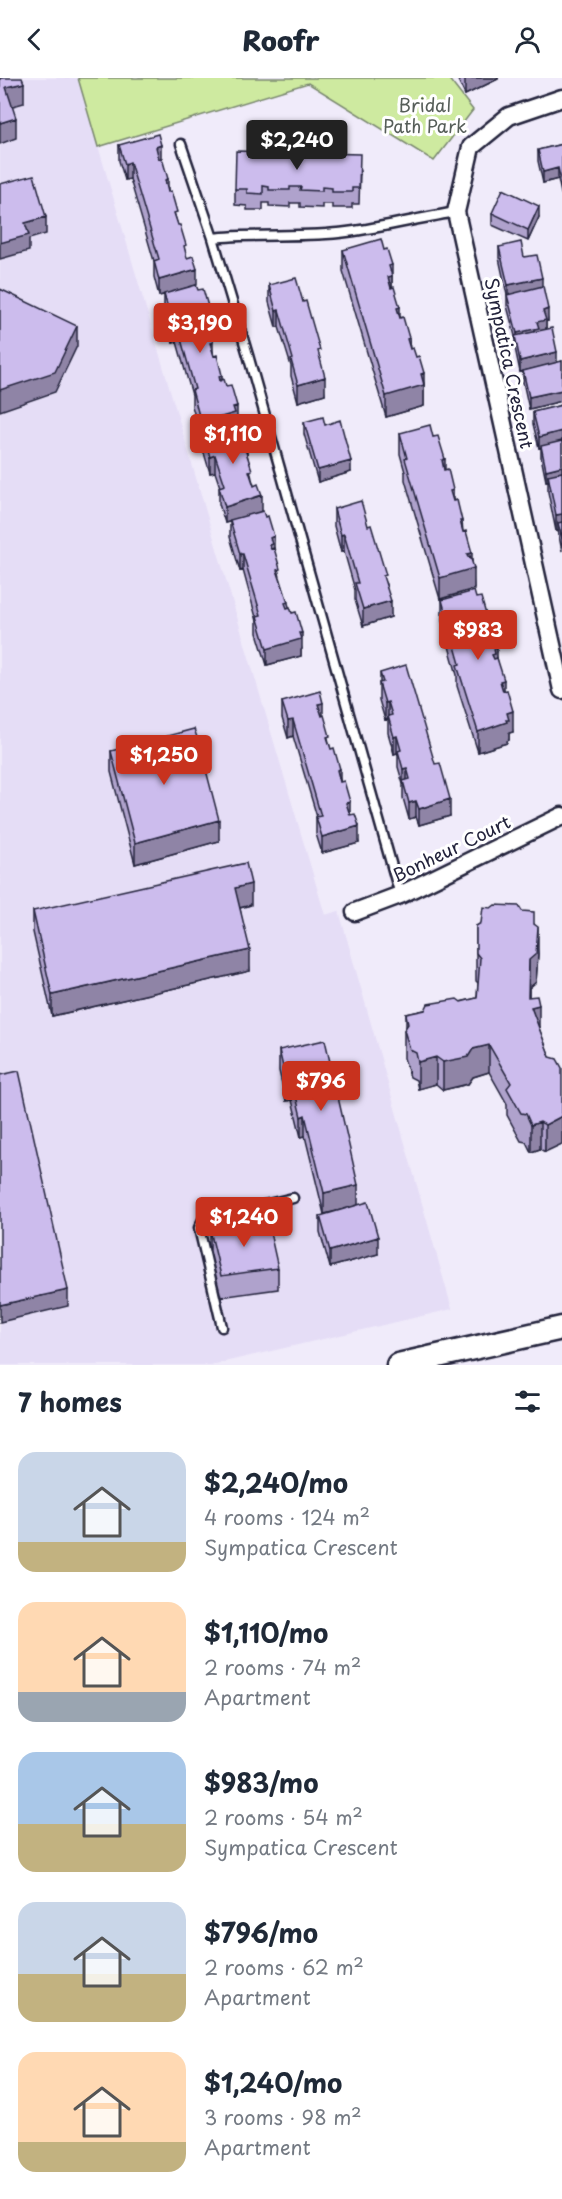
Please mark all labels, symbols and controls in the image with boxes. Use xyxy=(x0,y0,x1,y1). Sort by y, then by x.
text: Roofr xyxy=(242,19,320,60)
icon: back xyxy=(18,23,51,56)
icon: person xyxy=(511,23,544,56)
park label: Bridal Path Park xyxy=(383,91,467,139)
pin: $2,240 xyxy=(248,120,346,171)
text: $2,240 xyxy=(260,124,334,154)
street label: Sympatica Crescent xyxy=(479,275,541,451)
pin: $3,190 xyxy=(151,303,249,354)
text: $3,190 xyxy=(168,307,232,337)
pin: $1,110 xyxy=(184,414,282,465)
text: $1,110 xyxy=(204,418,262,448)
pin: $983 xyxy=(442,610,514,661)
text: $983 xyxy=(453,614,503,644)
pin: $1,250 xyxy=(115,735,213,786)
text: $1,250 xyxy=(130,739,198,769)
street label: Bonheur Court xyxy=(387,808,515,888)
pin: $796 xyxy=(285,1061,357,1112)
text: $796 xyxy=(296,1065,346,1095)
pin: $1,240 xyxy=(195,1197,293,1248)
text: $1,240 xyxy=(210,1201,278,1231)
text: 7 homes xyxy=(18,1382,122,1421)
icon: filters xyxy=(511,1385,544,1418)
text: $2,240/mo xyxy=(204,1463,348,1502)
icon: home xyxy=(66,1476,138,1548)
text: 4 rooms · 124 m² xyxy=(204,1502,370,1532)
text: Sympatica Crescent xyxy=(204,1532,398,1562)
text: $1,110/mo xyxy=(204,1613,328,1652)
icon: home xyxy=(66,1626,138,1698)
text: 2 rooms · 74 m² xyxy=(204,1652,361,1682)
text: Apartment xyxy=(204,1682,311,1712)
text: $983/mo xyxy=(204,1763,318,1802)
icon: home xyxy=(66,1776,138,1848)
text: 2 rooms · 54 m² xyxy=(204,1802,363,1832)
text: Sympatica Crescent xyxy=(204,1832,398,1862)
text: $796/mo xyxy=(204,1913,318,1952)
icon: home xyxy=(66,1926,138,1998)
text: 2 rooms · 62 m² xyxy=(204,1952,364,1982)
text: Apartment xyxy=(204,1982,311,2012)
text: $1,240/mo xyxy=(204,2063,342,2102)
icon: home xyxy=(66,2076,138,2148)
text: 3 rooms · 98 m² xyxy=(204,2102,362,2132)
text: Apartment xyxy=(204,2132,311,2162)

